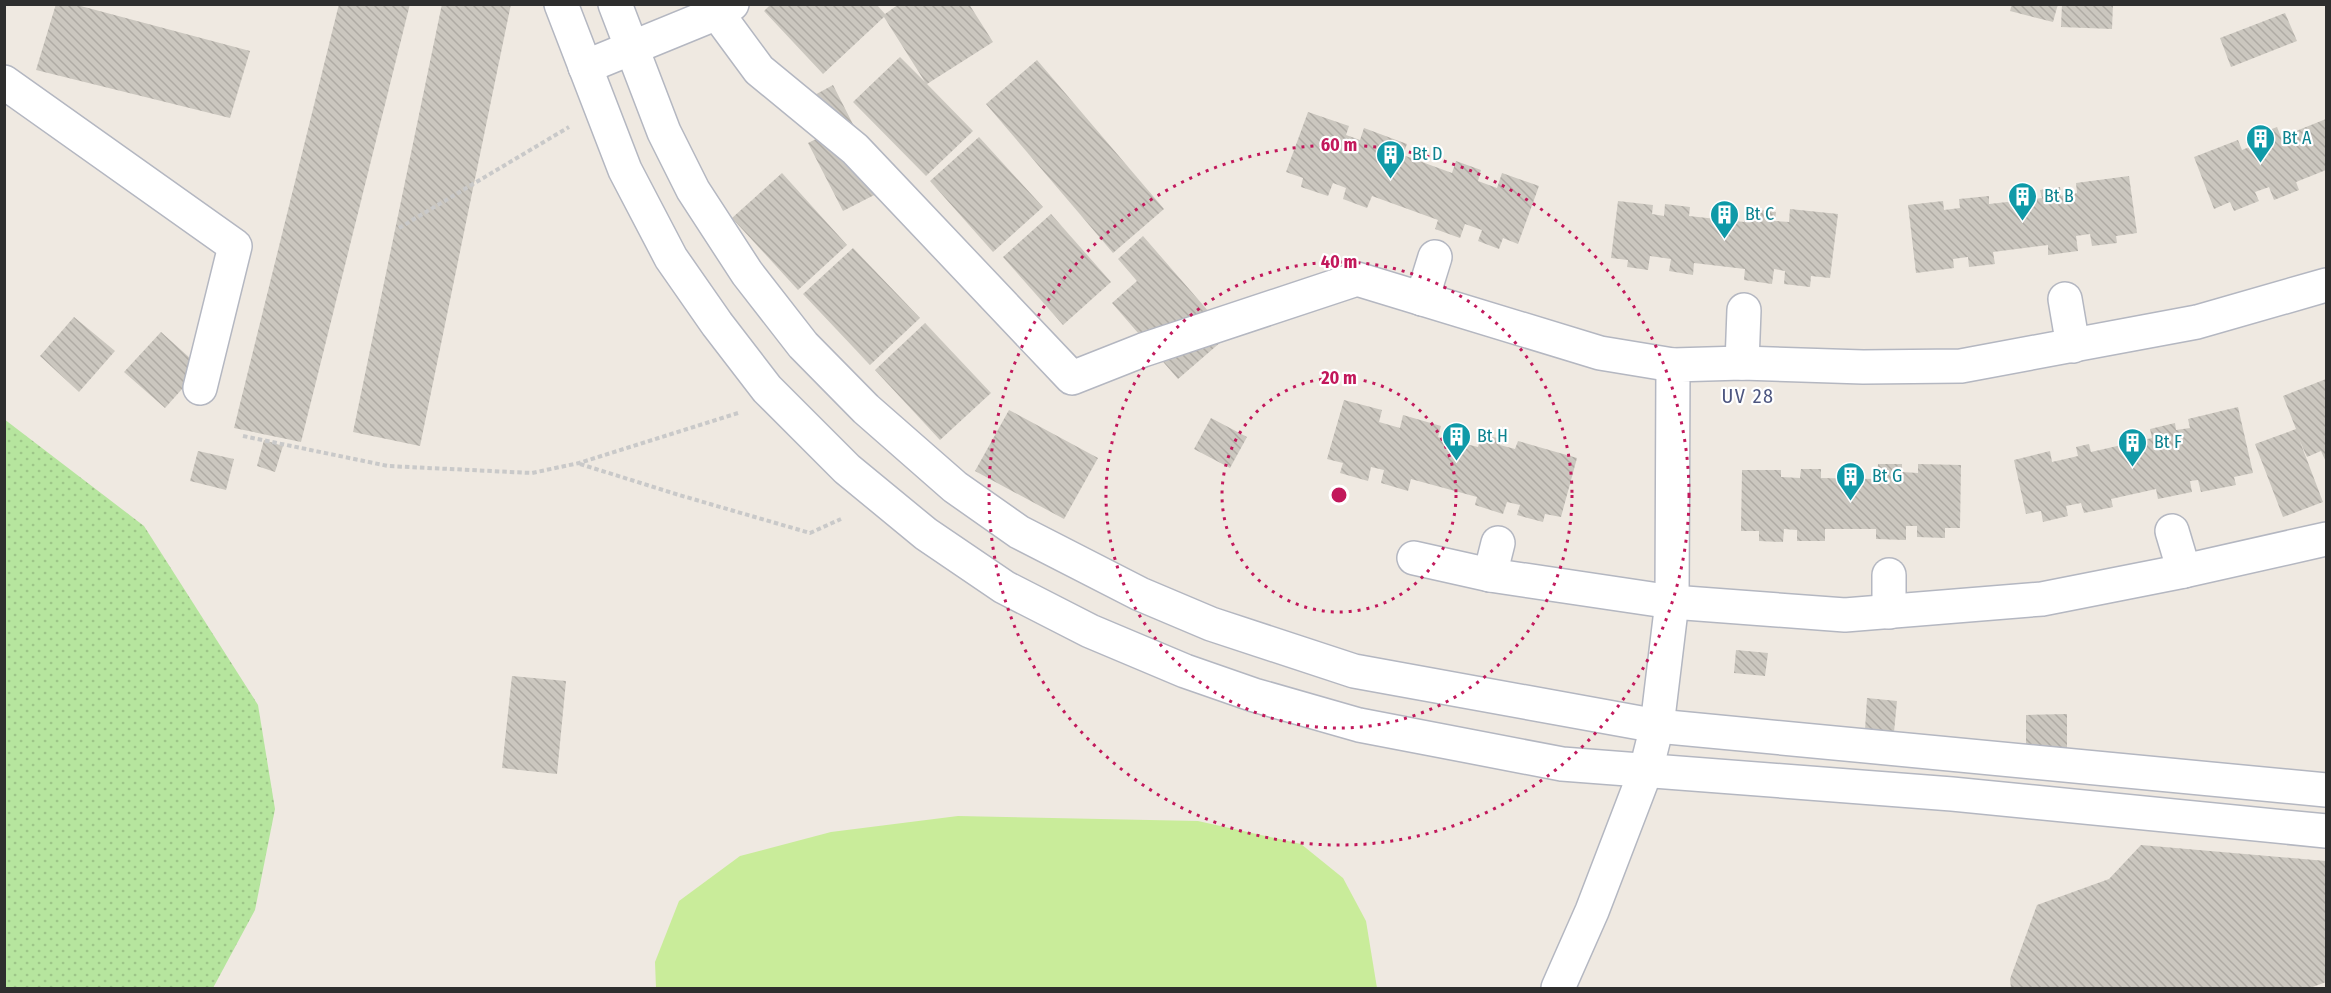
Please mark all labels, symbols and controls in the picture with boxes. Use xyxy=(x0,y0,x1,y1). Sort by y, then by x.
building icon: Bt A xyxy=(2245,122,2277,164)
place label: Bt A xyxy=(2282,127,2312,149)
text: 60 m xyxy=(1321,134,1357,156)
building icon: Bt D xyxy=(1375,138,1407,180)
place label: Bt D xyxy=(1412,143,1442,165)
building icon: Bt B xyxy=(2007,180,2039,222)
place label: Bt B xyxy=(2044,185,2074,207)
building icon: Bt C xyxy=(1708,198,1740,240)
place label: Bt C xyxy=(1745,203,1774,225)
text: 40 m xyxy=(1321,251,1357,273)
text: 20 m xyxy=(1320,367,1357,389)
district label: UV 28 xyxy=(1722,384,1774,408)
building icon: Bt H xyxy=(1440,420,1472,462)
place label: Bt H xyxy=(1477,425,1508,447)
building icon: Bt F xyxy=(2117,426,2149,468)
place label: Bt F xyxy=(2154,431,2182,453)
building icon: Bt G xyxy=(1835,460,1867,502)
place label: Bt G xyxy=(1872,465,1902,487)
centre of rings xyxy=(1329,485,1349,505)

